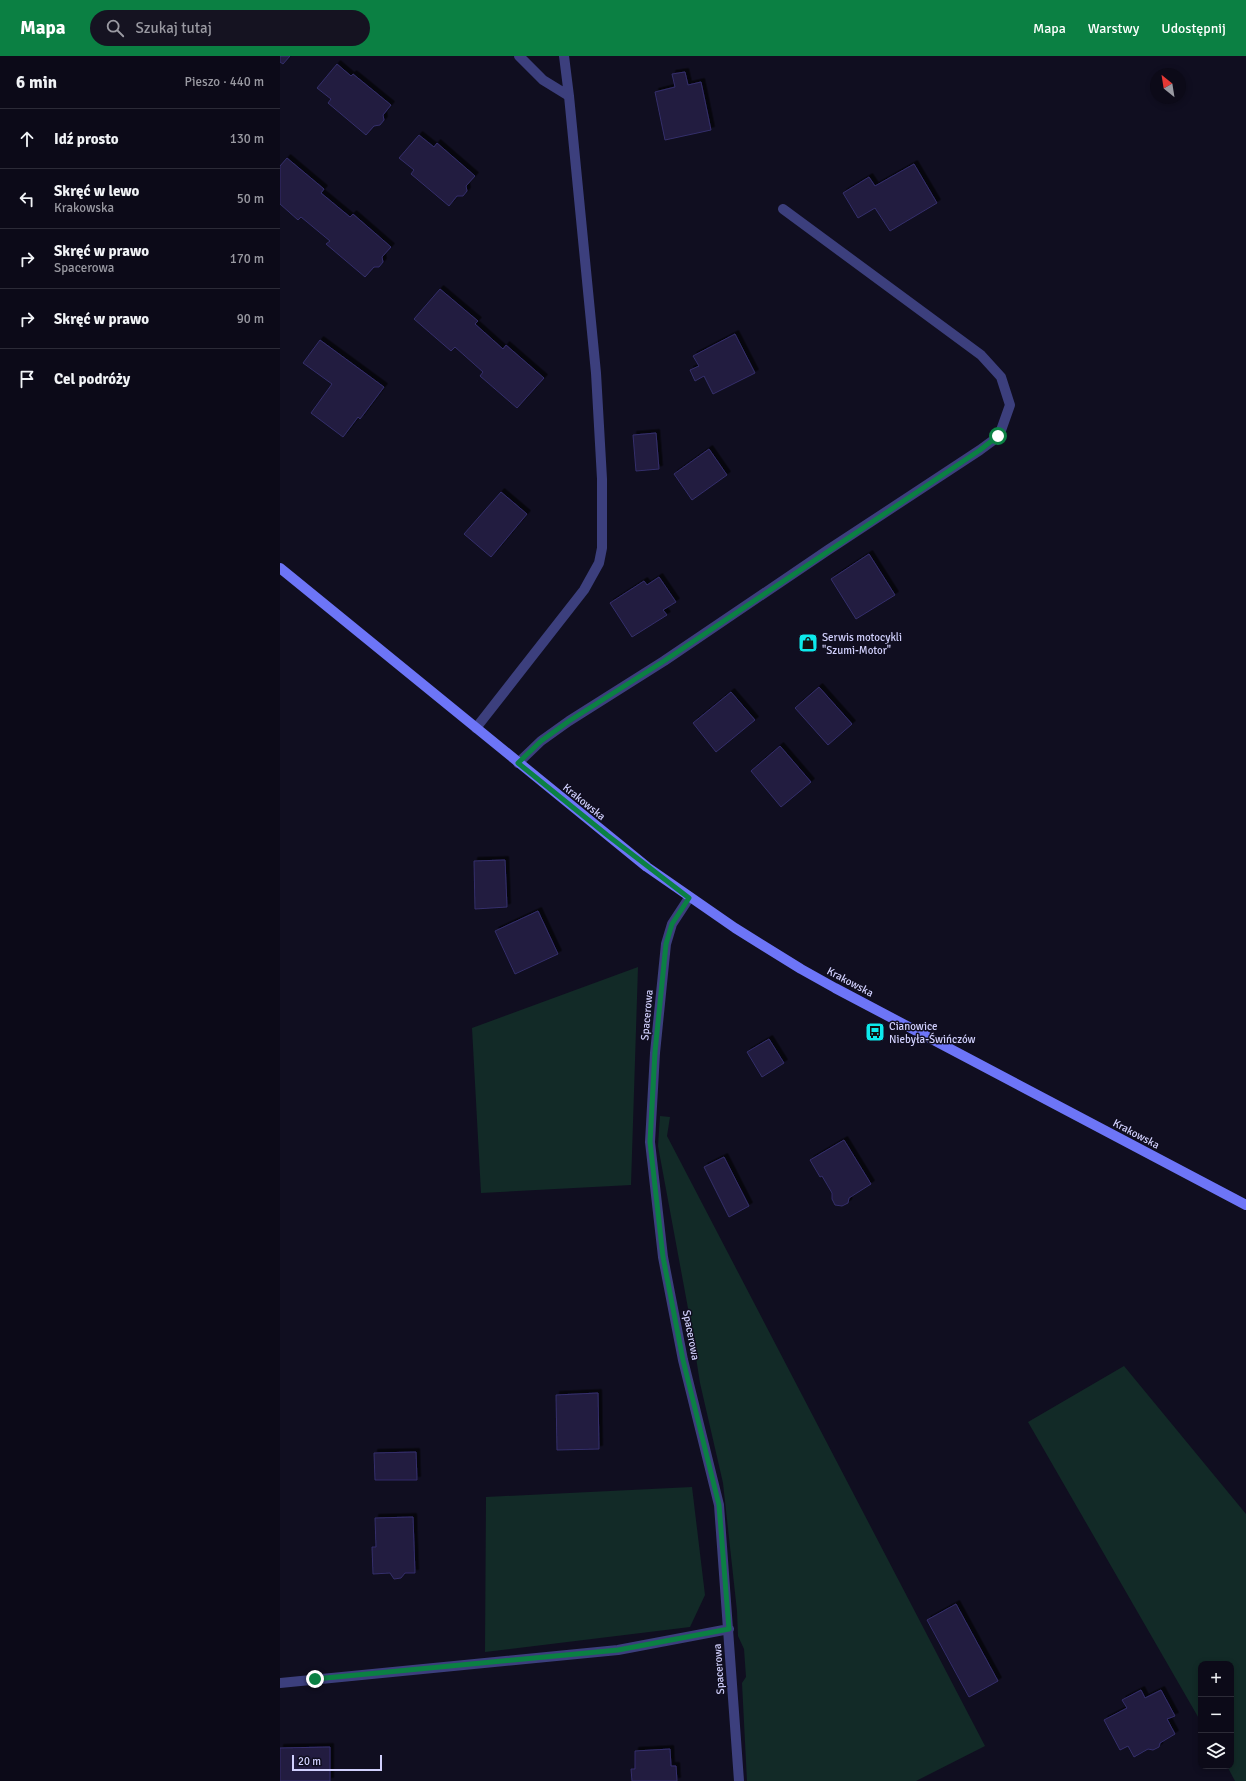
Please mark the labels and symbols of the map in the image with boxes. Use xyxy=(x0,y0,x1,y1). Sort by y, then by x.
north arrow xyxy=(1150,68,1186,104)
route start xyxy=(989,427,1007,445)
place label: Serwis motocykli "Szumi-Motor" xyxy=(822,631,902,657)
shop icon: Serwis motocykli "Szumi-Motor" xyxy=(797,632,819,654)
street label: Krakowska xyxy=(560,781,608,823)
street label: Krakowska xyxy=(824,964,876,1000)
street label: Spacerowa xyxy=(638,989,656,1041)
place label: Cianowice Niebyła-Świńczów xyxy=(889,1020,976,1046)
bus stop icon: Cianowice Niebyła-Świńczów xyxy=(864,1021,886,1043)
street label: Krakowska xyxy=(1110,1116,1162,1152)
street label: Spacerowa xyxy=(680,1309,702,1362)
street label: Spacerowa xyxy=(711,1643,727,1695)
route end xyxy=(306,1670,324,1688)
scale bar xyxy=(292,1753,382,1772)

